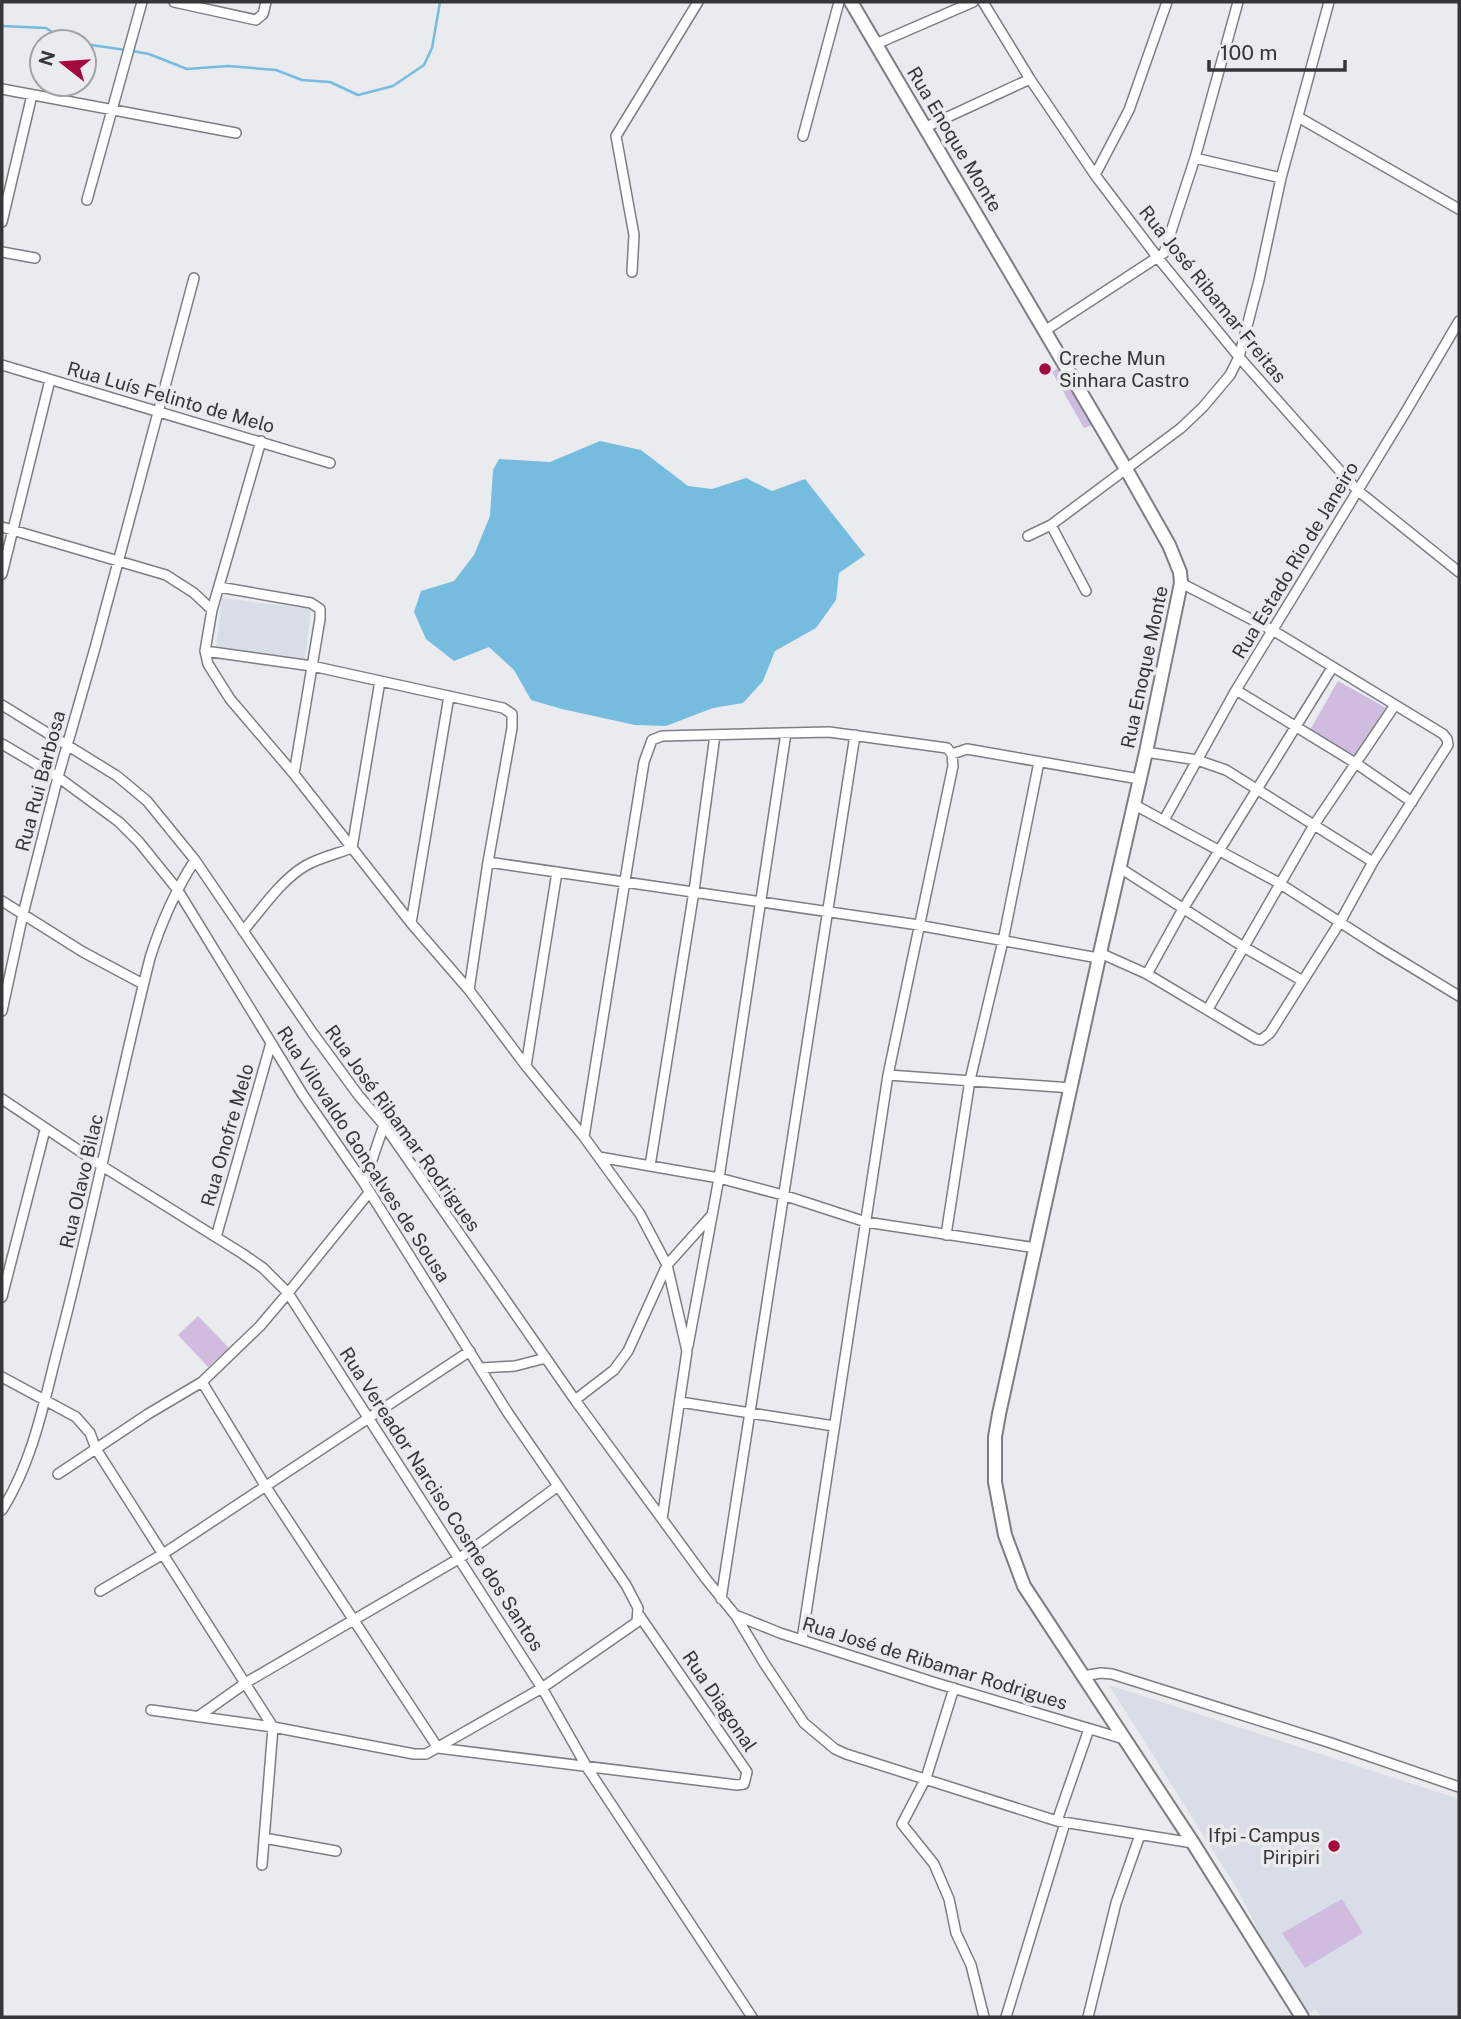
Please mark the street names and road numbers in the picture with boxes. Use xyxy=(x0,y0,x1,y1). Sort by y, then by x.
street label: Rua Enoque Monte xyxy=(903,62,1007,216)
street label: Rua José Ribamar Freitas xyxy=(1135,201,1291,387)
street label: Rua Luís Felinto de Melo xyxy=(65,357,277,437)
street label: Rua Estado Rio de Janeiro xyxy=(1227,458,1363,662)
street label: Rua Enoque Monte xyxy=(1116,584,1172,750)
street label: Rua Rui Barbosa xyxy=(11,708,69,854)
street label: Rua José Ribamar Rodrigues xyxy=(321,1021,485,1235)
street label: Rua Vilovaldo Gonçalves de Sousa xyxy=(273,1022,455,1286)
street label: Rua Onofre Melo xyxy=(196,1061,258,1209)
street label: Rua Olavo Bilac xyxy=(55,1112,107,1250)
street label: Rua Vereador Narciso Cosme dos Santos xyxy=(335,1343,549,1655)
street label: Rua José de Ribamar Rodrigues xyxy=(800,1612,1070,1714)
street label: Rua Diagonal xyxy=(678,1646,762,1756)

